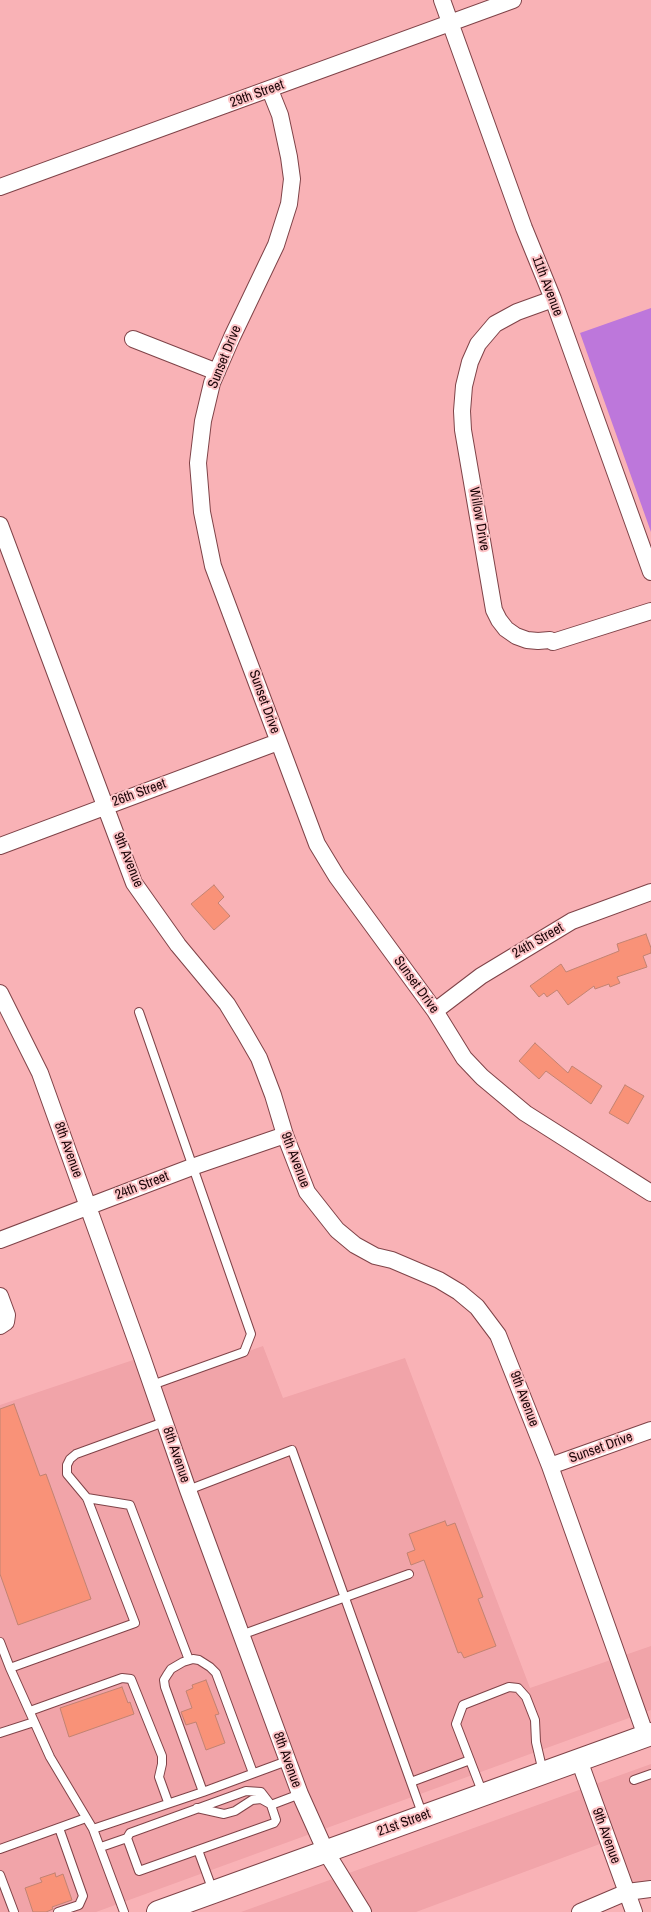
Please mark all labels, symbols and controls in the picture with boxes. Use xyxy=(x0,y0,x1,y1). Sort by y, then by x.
street label: 29th Street xyxy=(228,77,286,111)
street label: 11th Avenue xyxy=(528,253,566,319)
street label: Sunset Drive xyxy=(205,323,245,391)
street label: Willow Drive xyxy=(465,486,493,552)
street label: Sunset Drive xyxy=(245,668,283,736)
street label: 26th Street xyxy=(110,776,168,810)
street label: 9th Avenue xyxy=(109,830,147,890)
street label: 24th Street xyxy=(509,920,567,962)
street label: Sunset Drive xyxy=(390,953,442,1017)
street label: 8th Avenue xyxy=(50,1120,86,1180)
street label: 9th Avenue xyxy=(277,1130,313,1190)
street label: 24th Street xyxy=(113,1168,171,1204)
street label: 9th Avenue xyxy=(506,1369,542,1429)
street label: 8th Avenue xyxy=(159,1425,193,1485)
street label: Sunset Drive xyxy=(567,1429,635,1467)
street label: 8th Avenue xyxy=(269,1730,305,1790)
street label: 21st Street xyxy=(375,1806,433,1840)
street label: 9th Avenue xyxy=(588,1806,624,1866)

